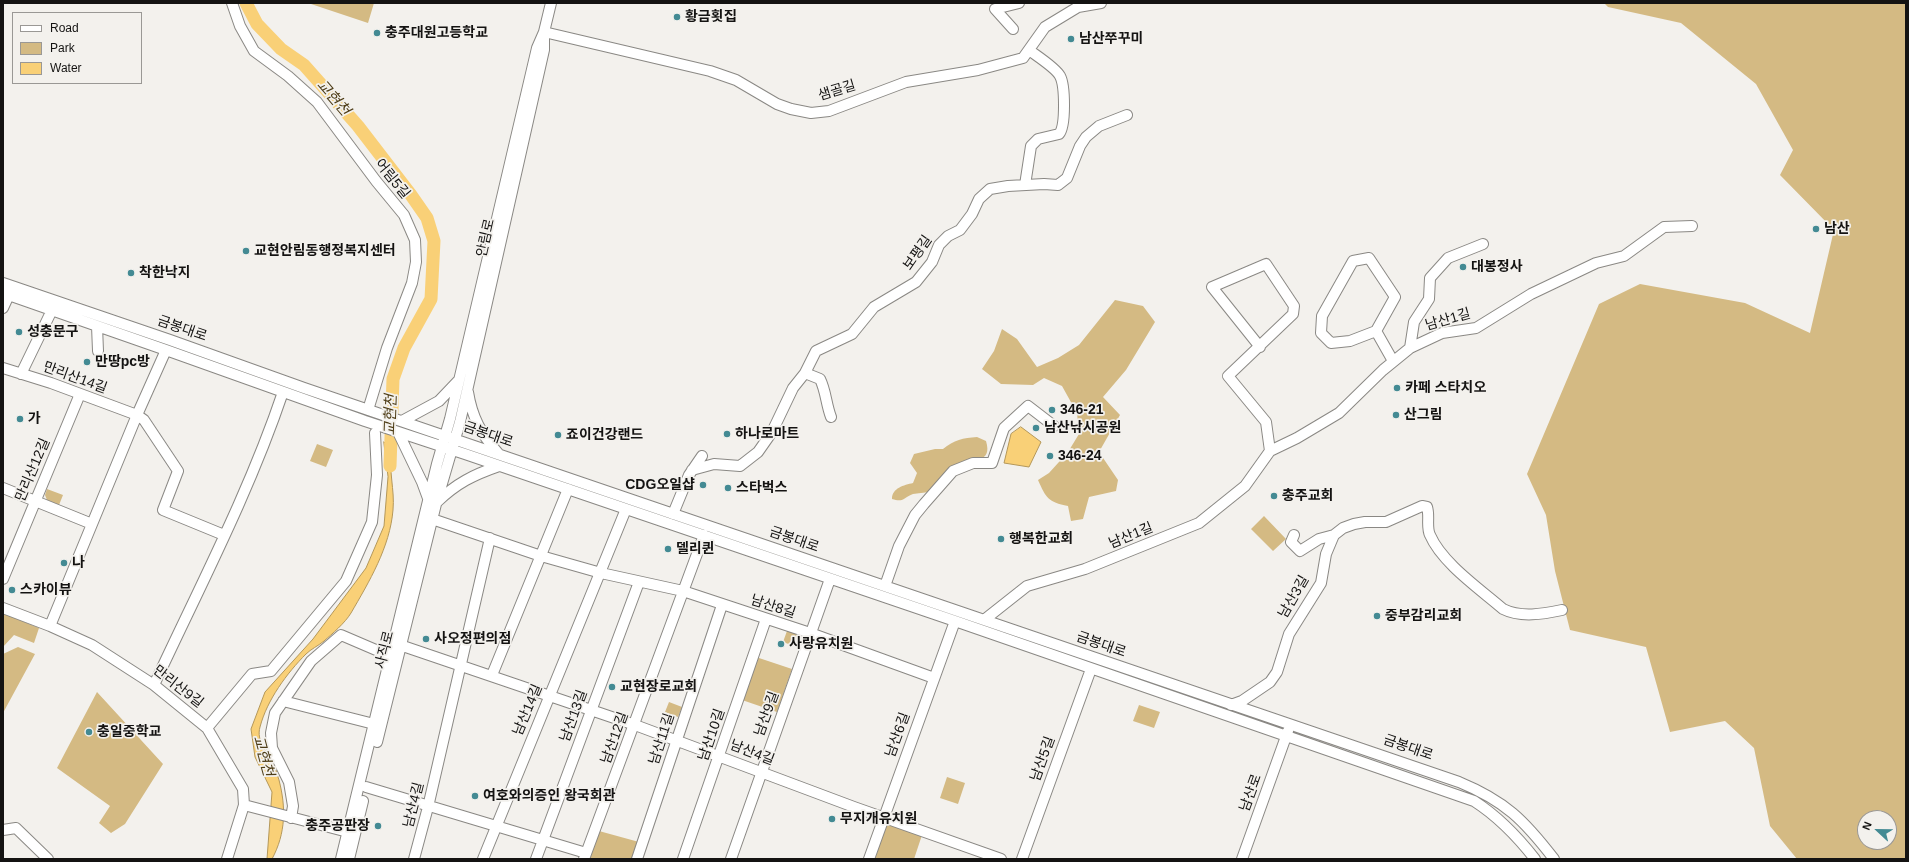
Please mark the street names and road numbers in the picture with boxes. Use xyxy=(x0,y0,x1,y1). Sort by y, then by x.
street label: 샘골길 xyxy=(816,77,858,105)
street label: 어림5길 xyxy=(371,156,413,202)
street label: 안림로 xyxy=(473,217,499,259)
street label: 보평길 xyxy=(900,232,936,274)
street label: 남산1길 xyxy=(1423,306,1473,334)
street label: 금봉대로 xyxy=(155,313,209,345)
street label: 만리산14길 xyxy=(41,359,109,397)
street label: 금봉대로 xyxy=(461,419,515,451)
street label: 만리산12길 xyxy=(12,436,54,504)
street label: 남산1길 xyxy=(1106,520,1156,552)
street label: 금봉대로 xyxy=(767,524,821,556)
street label: 남산3길 xyxy=(1275,573,1313,621)
street label: 남산8길 xyxy=(748,592,798,622)
street label: 사직로 xyxy=(372,629,398,671)
street label: 금봉대로 xyxy=(1074,629,1128,661)
street label: 만리산9길 xyxy=(149,662,207,712)
street label: 남산14길 xyxy=(510,682,546,738)
street label: 남산13길 xyxy=(557,688,591,744)
street label: 남산9길 xyxy=(751,689,783,739)
street label: 남산10길 xyxy=(695,707,729,763)
street label: 남산12길 xyxy=(598,710,632,766)
street label: 남산6길 xyxy=(882,710,914,760)
street label: 남산11길 xyxy=(646,711,678,767)
street label: 금봉대로 xyxy=(1381,732,1435,764)
street label: 남산5길 xyxy=(1027,734,1059,784)
street label: 남산4길 xyxy=(727,737,777,769)
street label: 남산로 xyxy=(1236,772,1266,814)
street label: 남산4길 xyxy=(400,780,428,830)

